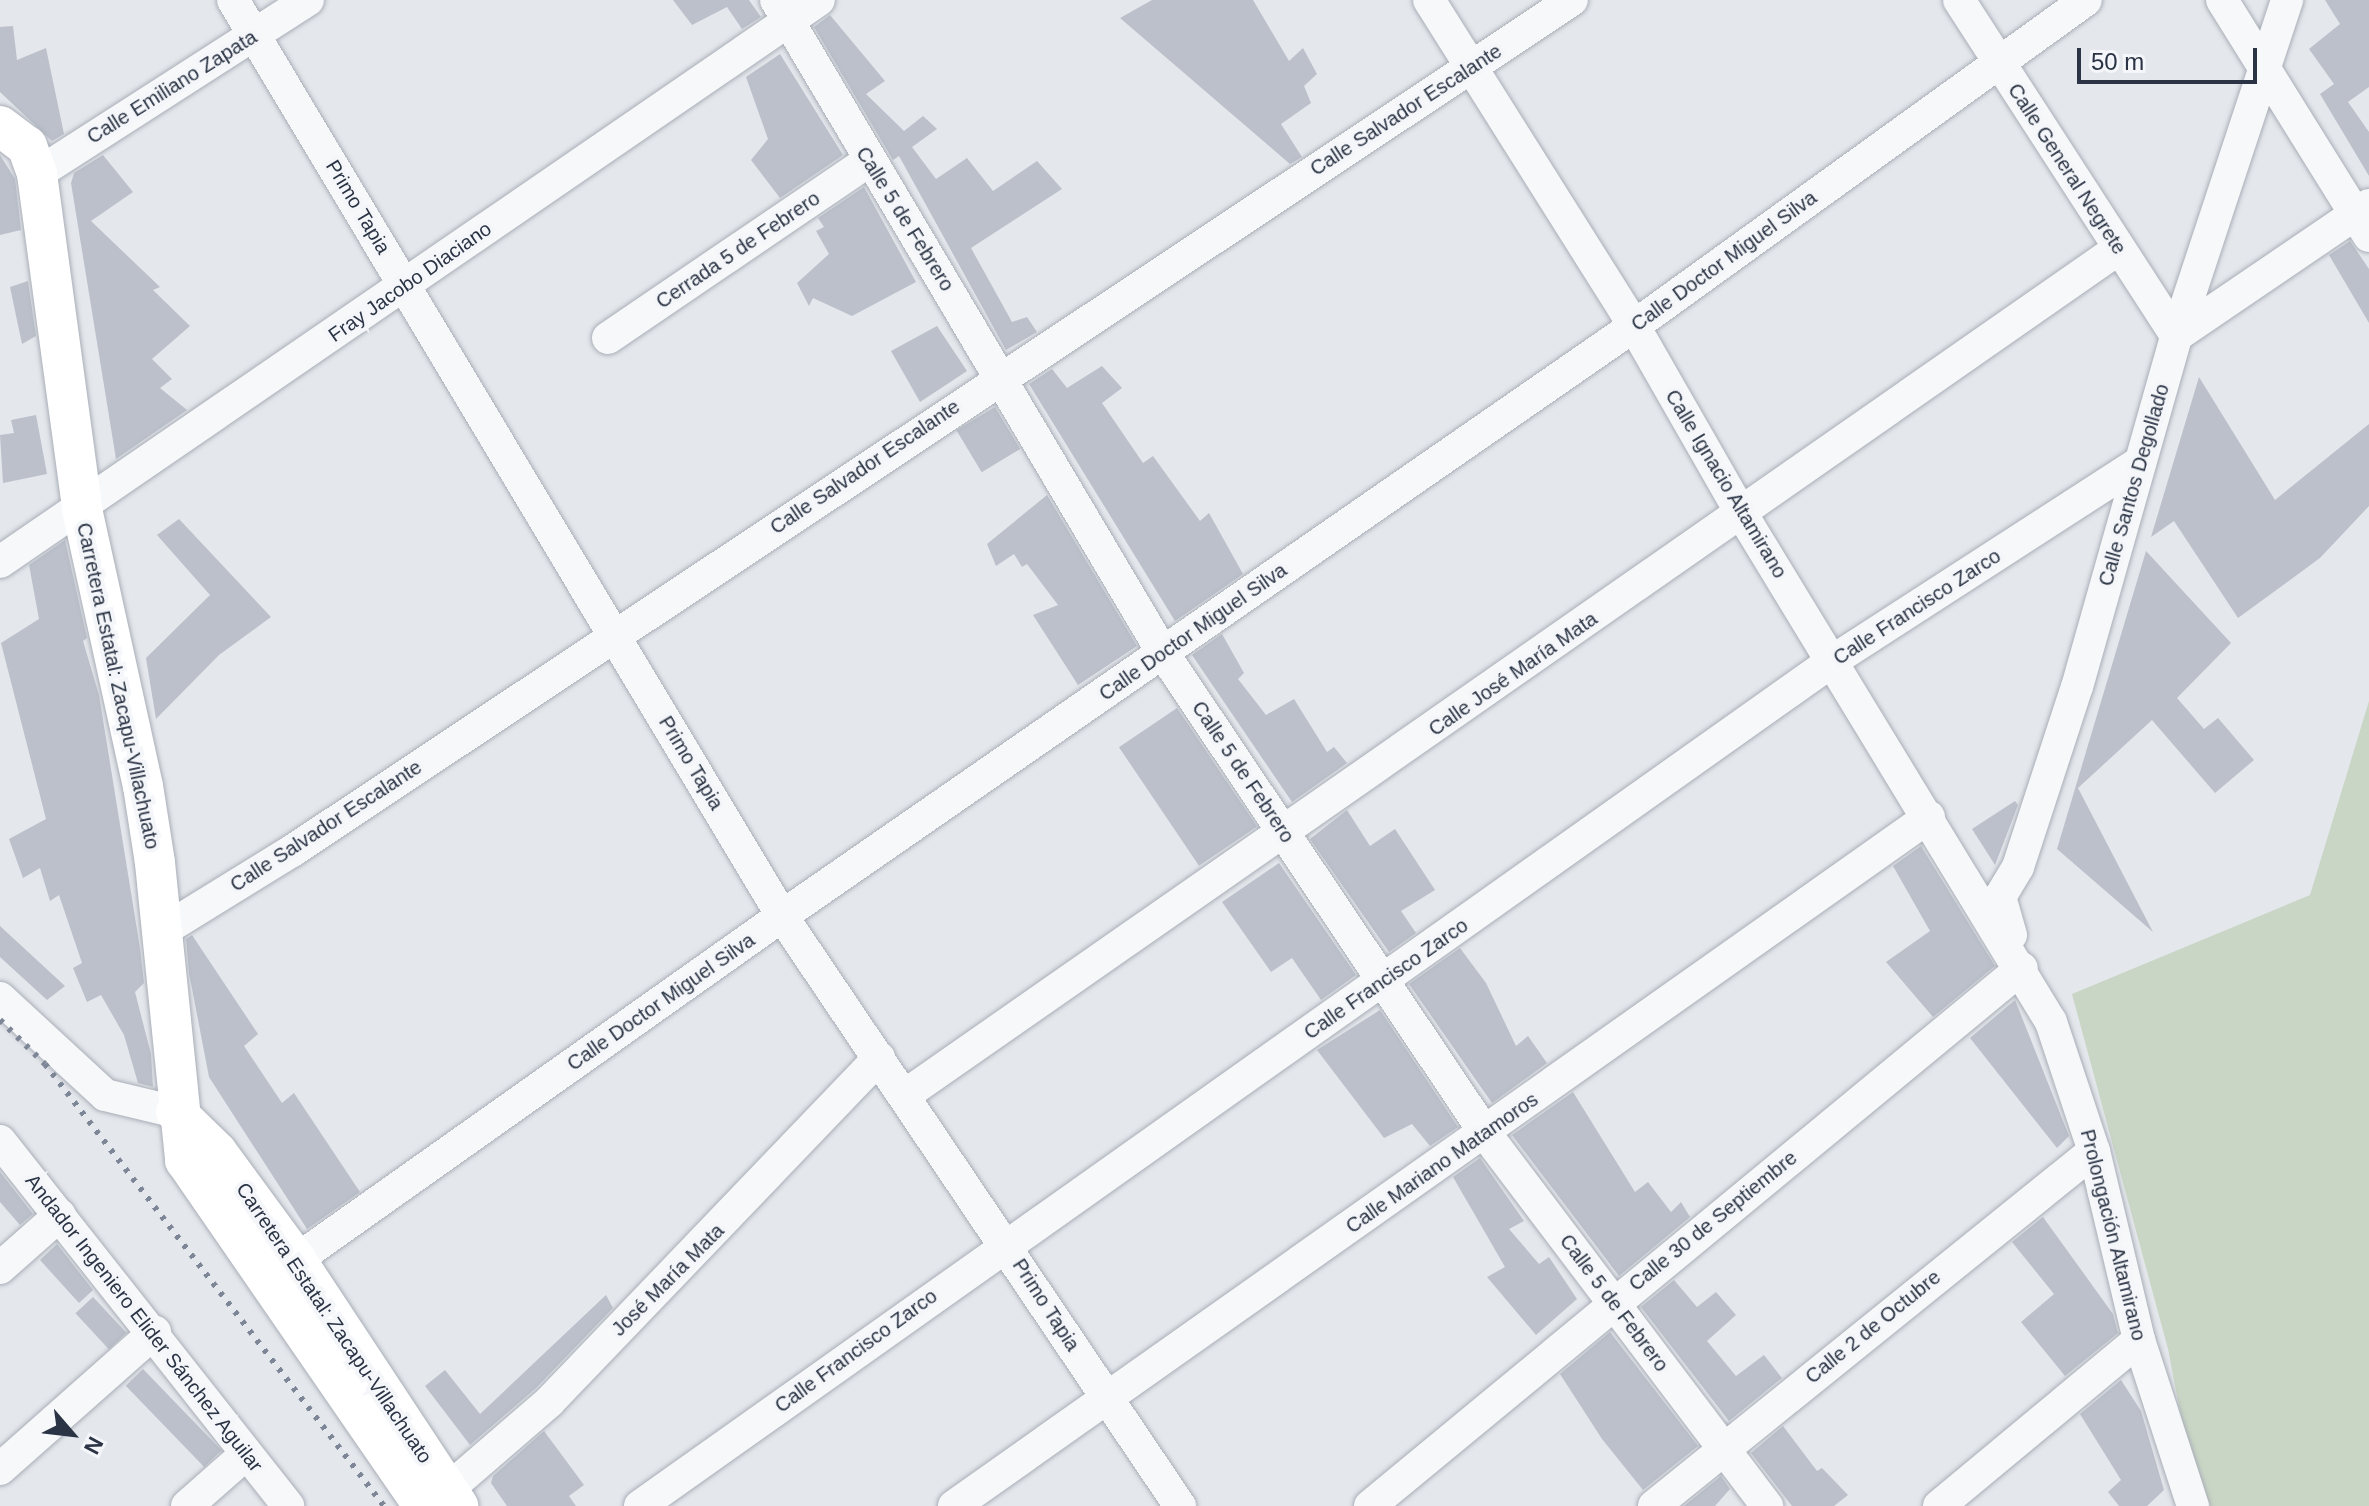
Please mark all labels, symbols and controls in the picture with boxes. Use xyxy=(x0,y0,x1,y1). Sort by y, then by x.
street label: Calle Emiliano Zapata xyxy=(83,25,261,149)
scale bar xyxy=(2081,32,2261,82)
street label: Calle Salvador Escalante xyxy=(1306,39,1506,181)
text: 50 m xyxy=(2091,48,2144,75)
street label: Calle General Negrete xyxy=(2003,79,2131,259)
street label: Calle 5 de Febrero xyxy=(851,142,959,296)
street label: Primo Tapia xyxy=(321,156,395,258)
street label: Cerrada 5 de Febrero xyxy=(652,186,824,314)
street label: Calle Doctor Miguel Silva xyxy=(1627,186,1821,336)
street label: Fray Jacobo Diaciano xyxy=(324,217,496,347)
street label: Calle Santos Degollado xyxy=(2094,381,2174,589)
street label: Calle Ignacio Altamirano xyxy=(1660,385,1792,583)
street label: Calle Salvador Escalante xyxy=(766,395,964,539)
street label: Carretera Estatal: Zacapu-Villachuato xyxy=(72,521,164,851)
street label: Calle Francisco Zarco xyxy=(1829,544,2005,670)
street label: Calle Doctor Miguel Silva xyxy=(1095,558,1291,706)
street label: Calle José María Mata xyxy=(1424,607,1602,741)
street label: Calle 5 de Febrero xyxy=(1187,697,1299,847)
street label: Primo Tapia xyxy=(654,712,728,814)
street label: Calle Salvador Escalante xyxy=(226,755,426,897)
street label: Calle Francisco Zarco xyxy=(1299,913,1473,1045)
street label: Calle Doctor Miguel Silva xyxy=(563,928,759,1076)
street label: Calle Mariano Matamoros xyxy=(1341,1088,1543,1238)
street label: Prolongación Altamirano xyxy=(2075,1126,2151,1344)
street label: Calle 30 de Septiembre xyxy=(1624,1146,1802,1296)
street label: Andador Ingeniero Elider Sánchez Aguilar xyxy=(20,1169,268,1477)
street label: Carretera Estatal: Zacapu-Villachuato xyxy=(231,1178,437,1468)
street label: José María Mata xyxy=(607,1219,729,1341)
street label: Calle 5 de Febrero xyxy=(1555,1230,1673,1376)
street label: Primo Tapia xyxy=(1007,1254,1085,1356)
street label: Calle 2 de Octubre xyxy=(1801,1265,1945,1389)
street label: Calle Francisco Zarco xyxy=(770,1284,942,1418)
north arrow xyxy=(32,1394,112,1474)
text: N xyxy=(79,1433,108,1458)

